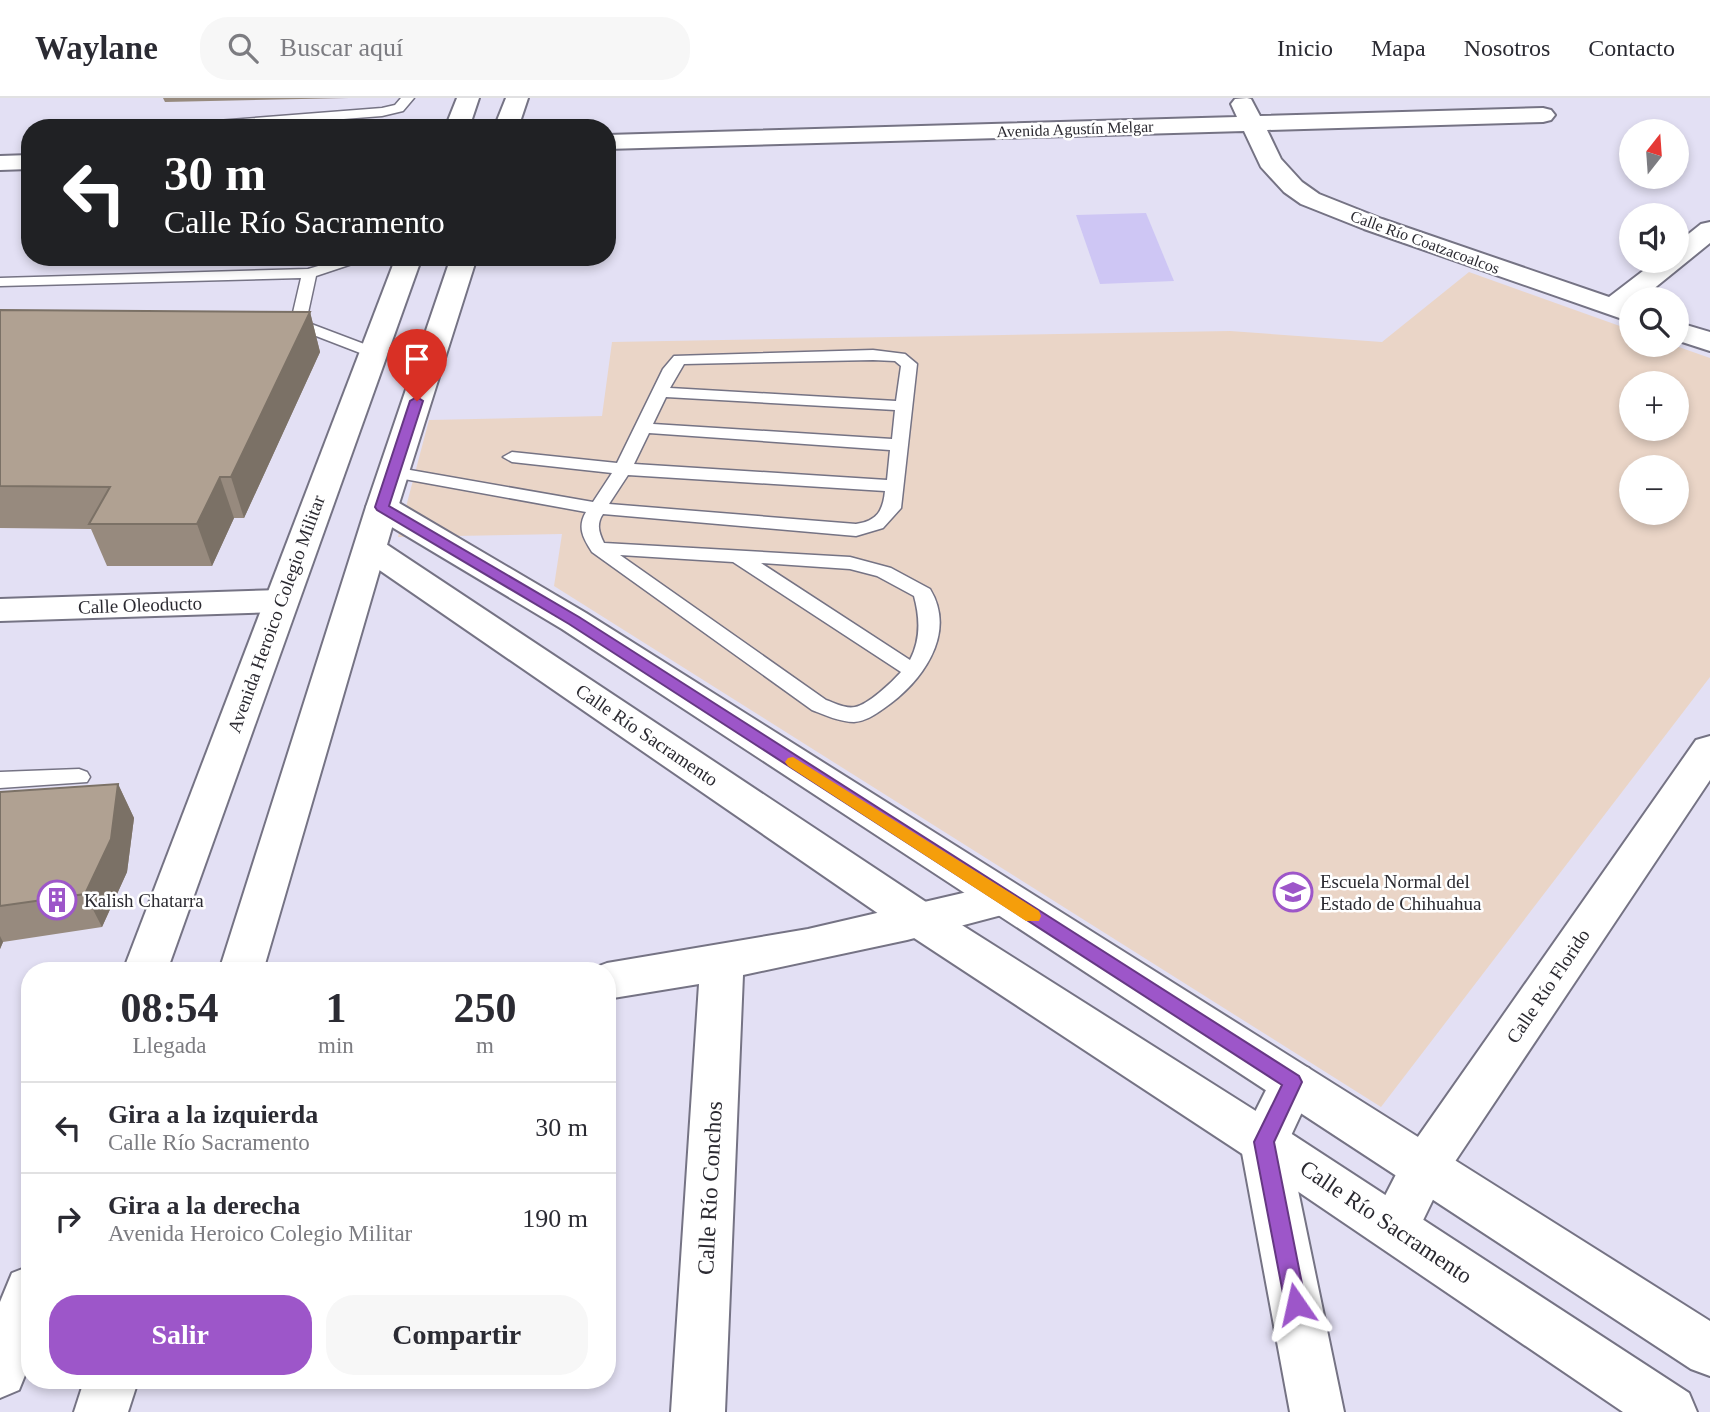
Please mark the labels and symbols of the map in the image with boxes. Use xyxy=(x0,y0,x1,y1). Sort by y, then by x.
street label: Avenida Agustín Melgar xyxy=(996,118,1154,141)
north arrow xyxy=(1619,119,1689,189)
street label: Calle Río Coatzacoalcos xyxy=(1348,207,1502,277)
pin xyxy=(387,329,447,401)
street label: Avenida Heroico Colegio Militar xyxy=(223,492,329,736)
street label: Calle Oleoducto xyxy=(78,592,202,618)
street label: Calle Río Sacramento xyxy=(572,680,722,790)
school or university icon: Escuela Normal del Estado de Chihuahua xyxy=(1272,871,1314,913)
place label: Escuela Normal del Estado de Chihuahua xyxy=(1320,871,1482,914)
building icon: Kalish Chatarra xyxy=(36,879,78,921)
place label: Kalish Chatarra xyxy=(84,890,204,911)
street label: Calle Río Florido xyxy=(1502,925,1594,1047)
street label: Calle Río Conchos xyxy=(693,1101,727,1275)
street label: Calle Río Sacramento xyxy=(1295,1155,1477,1289)
position arrow xyxy=(1259,1267,1333,1341)

